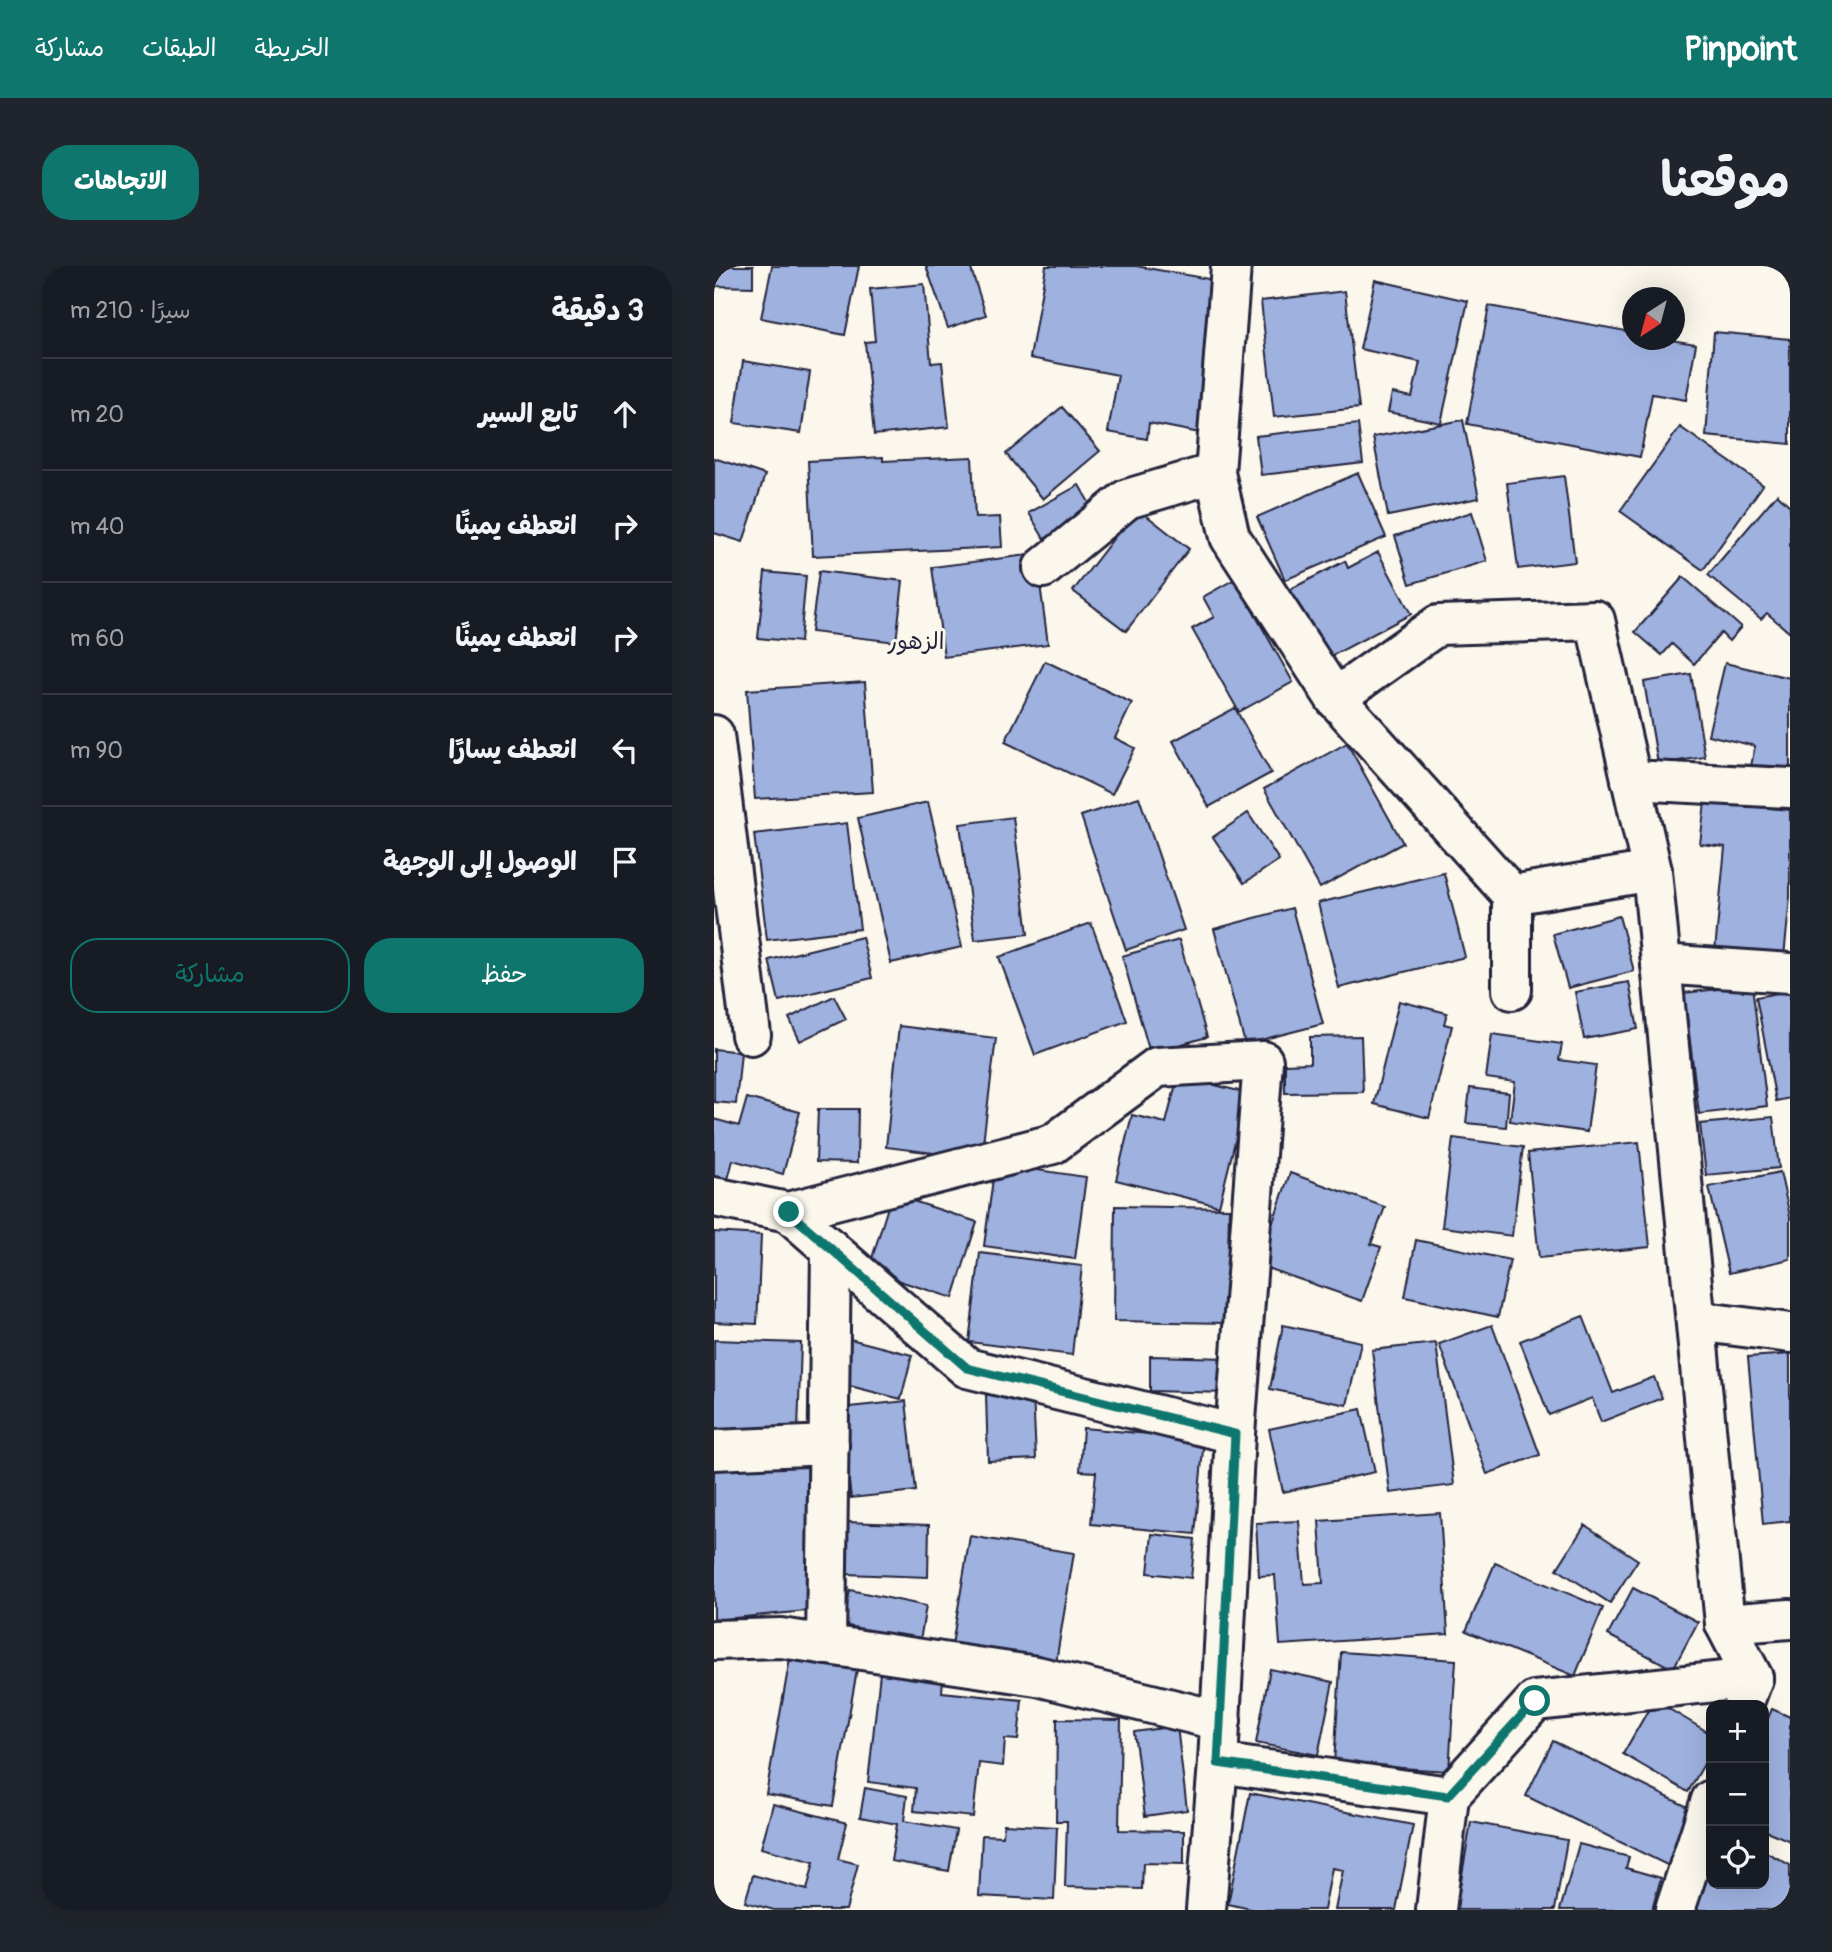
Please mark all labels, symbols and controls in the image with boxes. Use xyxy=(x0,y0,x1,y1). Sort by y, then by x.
text: Pinpoint xyxy=(1684,29,1797,70)
text: مشاركة xyxy=(35,34,104,63)
text: الطبقات xyxy=(142,34,217,63)
text: الخريطة xyxy=(255,34,329,63)
button: الاتجاهات xyxy=(42,145,199,220)
text: موقعنا xyxy=(1660,150,1790,211)
north arrow xyxy=(1622,287,1685,350)
text: 3 دقيقة xyxy=(552,292,644,329)
text: سيرًا · 210 m xyxy=(70,296,190,325)
icon: ahead xyxy=(606,395,644,433)
text: تابع السير xyxy=(479,398,577,430)
text: 20 m xyxy=(70,400,124,429)
icon: right xyxy=(606,507,644,545)
text: انعطف يمينًا xyxy=(455,510,577,542)
text: 40 m xyxy=(70,512,125,541)
icon: right xyxy=(606,619,644,657)
text: انعطف يمينًا xyxy=(455,622,577,654)
text: 60 m xyxy=(70,624,125,653)
district label: الزهور xyxy=(887,627,944,656)
icon: left xyxy=(606,731,644,769)
text: انعطف يسارًا xyxy=(448,734,577,766)
text: 90 m xyxy=(70,736,123,765)
icon: arrive xyxy=(606,843,644,881)
text: الوصول إلى الوجهة xyxy=(383,846,577,878)
button: مشاركة xyxy=(70,938,350,1013)
button: حفظ xyxy=(364,938,644,1013)
route end xyxy=(773,1196,804,1227)
route start xyxy=(1519,1685,1550,1716)
map controls xyxy=(1706,1700,1769,1889)
button: + xyxy=(1706,1700,1769,1763)
button: − xyxy=(1706,1763,1769,1826)
button: locate xyxy=(1706,1826,1769,1889)

